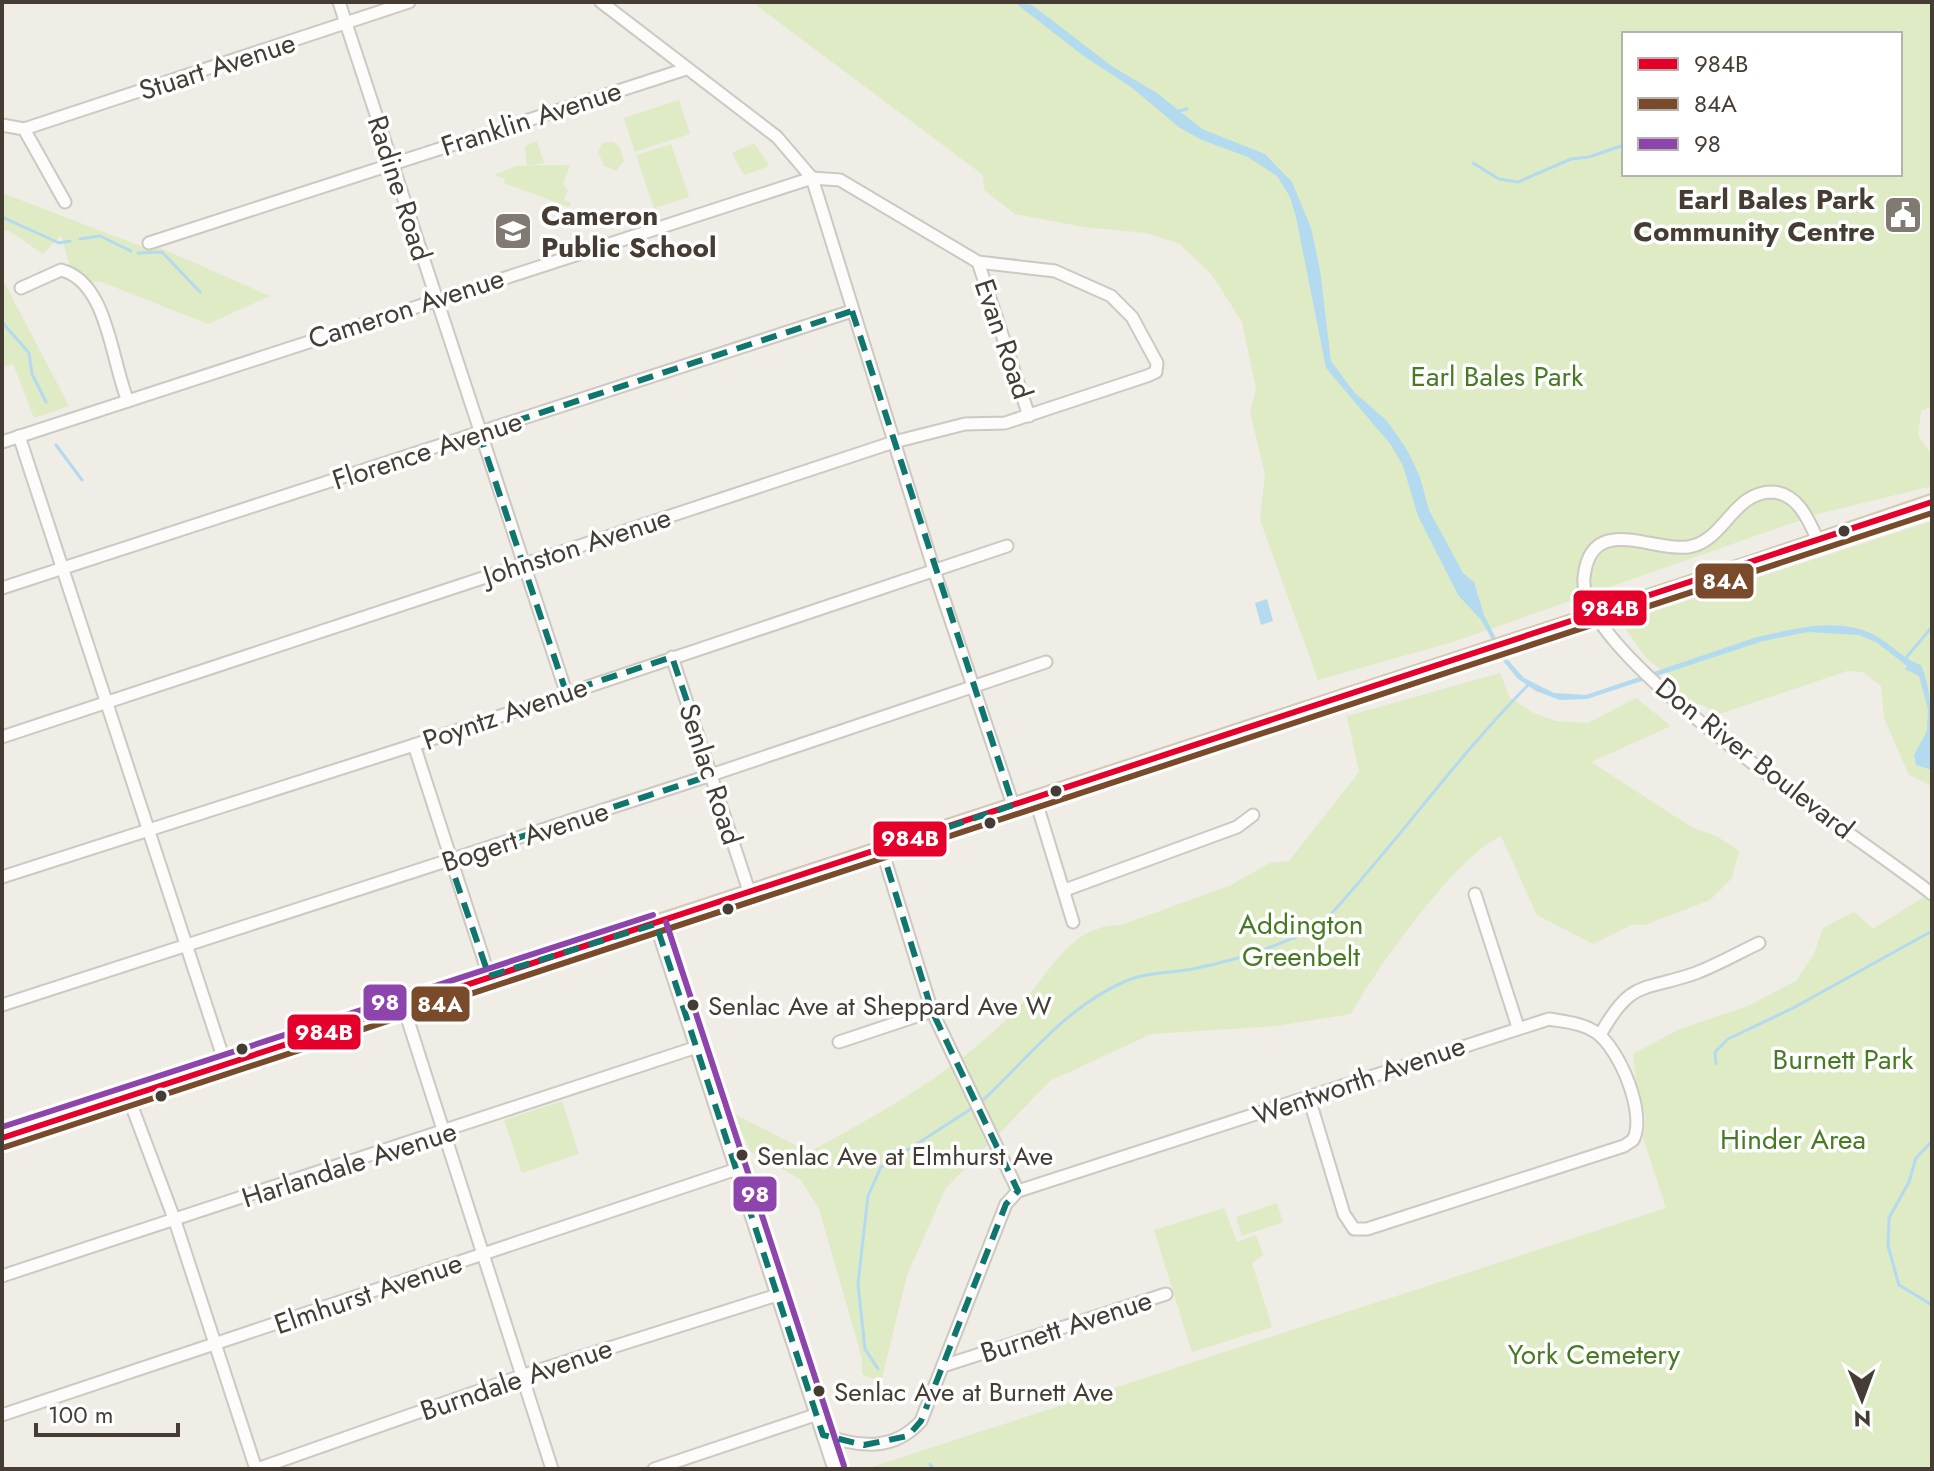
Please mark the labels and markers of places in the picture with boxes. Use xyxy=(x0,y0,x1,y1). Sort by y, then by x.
place label: Earl Bales Park Community Centre xyxy=(1633,179,1875,252)
public building icon: Earl Bales Park Community Centre xyxy=(1882,194,1924,236)
place label: Cameron Public School xyxy=(541,195,717,268)
school or university icon: Cameron Public School xyxy=(492,210,534,252)
unlabelled marker xyxy=(1836,523,1852,539)
unlabelled marker xyxy=(1048,783,1064,799)
unlabelled marker xyxy=(982,815,998,831)
unlabelled marker xyxy=(720,901,736,917)
place label: Senlac Ave at Sheppard Ave W xyxy=(708,987,1052,1025)
marker: Senlac Ave at Sheppard Ave W xyxy=(685,997,701,1013)
unlabelled marker xyxy=(234,1041,250,1057)
unlabelled marker xyxy=(153,1088,169,1104)
place label: Senlac Ave at Elmhurst Ave xyxy=(757,1137,1053,1175)
marker: Senlac Ave at Elmhurst Ave xyxy=(734,1147,750,1163)
place label: Senlac Ave at Burnett Ave xyxy=(834,1373,1113,1411)
marker: Senlac Ave at Burnett Ave xyxy=(811,1383,827,1399)

